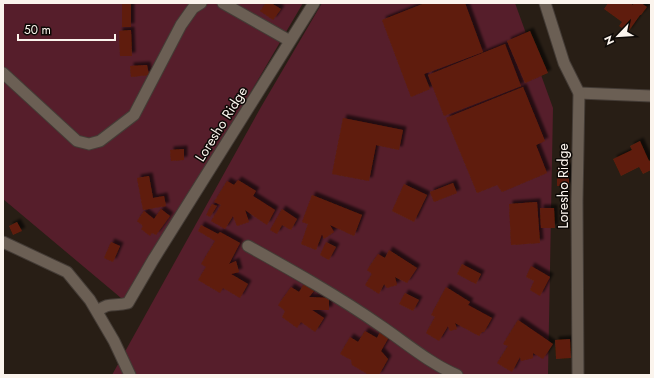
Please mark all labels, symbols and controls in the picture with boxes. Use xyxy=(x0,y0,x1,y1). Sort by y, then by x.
scale bar xyxy=(18,16,115,42)
north arrow xyxy=(598,16,638,56)
text: 50 m xyxy=(24,21,51,39)
text: N xyxy=(600,33,618,48)
street label: Loresho Ridge xyxy=(190,83,252,165)
street label: Loresho Ridge xyxy=(553,143,573,229)

